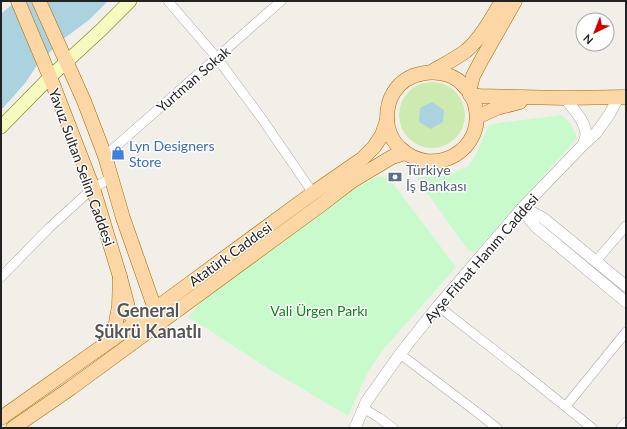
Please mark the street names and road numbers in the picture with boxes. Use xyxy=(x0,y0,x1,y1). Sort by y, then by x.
street label: Yurtman Sokak xyxy=(153,42,234,116)
street label: Yavuz Sultan Selim Caddesi xyxy=(46,86,118,248)
street label: Ayşe Fitnat Hanım Caddesi xyxy=(420,190,542,326)
street label: Atatürk Caddesi xyxy=(185,218,275,290)

